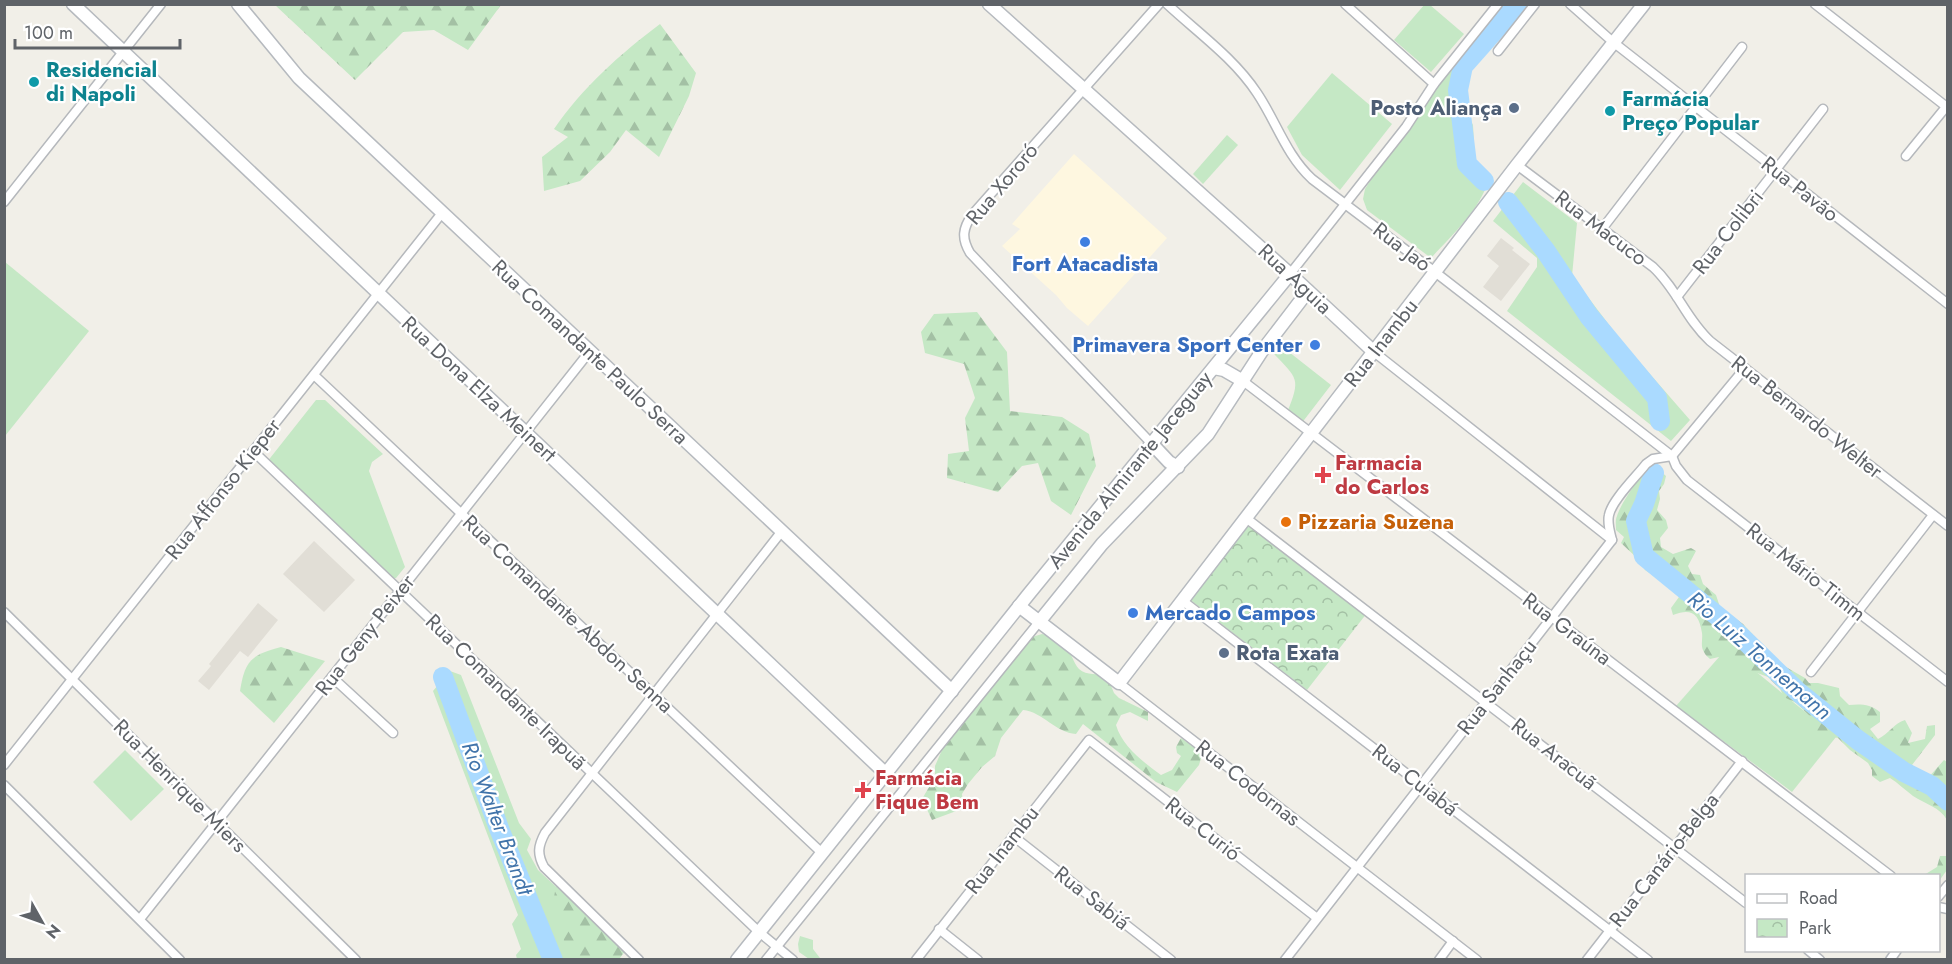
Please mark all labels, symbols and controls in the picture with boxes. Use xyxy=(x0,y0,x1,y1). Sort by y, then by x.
scale bar xyxy=(15,12,180,50)
text: 100 m xyxy=(24,20,73,46)
place label: Residencial di Napoli xyxy=(46,55,157,109)
marker: Residencial di Napoli xyxy=(27,75,41,89)
place label: Farmácia Preço Popular xyxy=(1622,84,1760,138)
place label: Posto Aliança xyxy=(1370,93,1502,123)
marker: Posto Aliança xyxy=(1507,101,1521,115)
marker: Farmácia Preço Popular xyxy=(1603,104,1617,118)
street label: Rua Xororó xyxy=(959,137,1045,231)
street label: Rua Pavão xyxy=(1755,149,1845,229)
street label: Rua Macuco xyxy=(1548,183,1654,273)
street label: Rua Colibri xyxy=(1685,183,1771,281)
street label: Rua Jaó xyxy=(1367,215,1437,279)
marker: Fort Atacadista xyxy=(1078,235,1092,249)
street label: Rua Águia xyxy=(1251,237,1339,321)
place label: Fort Atacadista xyxy=(1012,249,1158,279)
street label: Rua Comandante Paulo Serra xyxy=(485,253,695,451)
street label: Rua Inambu xyxy=(1337,292,1425,394)
street label: Rua Dona Elza Meinert xyxy=(395,309,563,469)
place label: Primavera Sport Center xyxy=(1072,330,1303,360)
marker: Primavera Sport Center xyxy=(1308,338,1322,352)
street label: Rua Bernardo Welter xyxy=(1725,348,1890,486)
street label: Avenida Almirante Jaceguay xyxy=(1041,364,1220,575)
street label: Rua Affonso Kieper xyxy=(158,411,288,566)
place label: Farmacia do Carlos xyxy=(1335,448,1429,502)
marker: Farmacia do Carlos xyxy=(1316,468,1330,482)
place label: Pizzaria Suzena xyxy=(1298,507,1454,537)
street label: Rua Comandante Abdon Senna xyxy=(456,508,680,720)
marker: Pizzaria Suzena xyxy=(1279,515,1293,529)
street label: Rua Mário Timm xyxy=(1740,516,1872,628)
street label: Rua Geny Peixer xyxy=(308,567,422,702)
water label: Rio Luiz Tonnemann xyxy=(1681,583,1839,727)
street label: Rua Graúna xyxy=(1516,585,1618,673)
place label: Mercado Campos xyxy=(1145,598,1316,628)
marker: Mercado Campos xyxy=(1126,606,1140,620)
street label: Rua Comandante Irapuã xyxy=(419,607,593,777)
street label: Rua Sanhaçu xyxy=(1450,633,1544,741)
place label: Rota Exata xyxy=(1236,638,1339,668)
marker: Rota Exata xyxy=(1217,646,1231,660)
street label: Rua Aracuã xyxy=(1505,711,1603,797)
street label: Rua Henrique Miers xyxy=(107,713,253,859)
street label: Rua Codornas xyxy=(1189,733,1307,833)
water label: Rio Walter Brandt xyxy=(454,737,543,901)
street label: Rua Cuiabá xyxy=(1365,737,1465,823)
place label: Farmácia Fique Bem xyxy=(875,763,979,817)
marker: Farmácia Fique Bem xyxy=(856,783,870,797)
street label: Rua Canário-Belga xyxy=(1602,787,1726,933)
street label: Rua Curió xyxy=(1159,790,1247,868)
street label: Rua Inambu xyxy=(958,799,1046,901)
street label: Rua Sabiá xyxy=(1048,859,1136,937)
legend xyxy=(1745,874,1940,952)
text: Road xyxy=(1799,885,1838,911)
north arrow xyxy=(12,892,72,952)
text: Park xyxy=(1799,915,1831,941)
text: N xyxy=(40,919,66,944)

